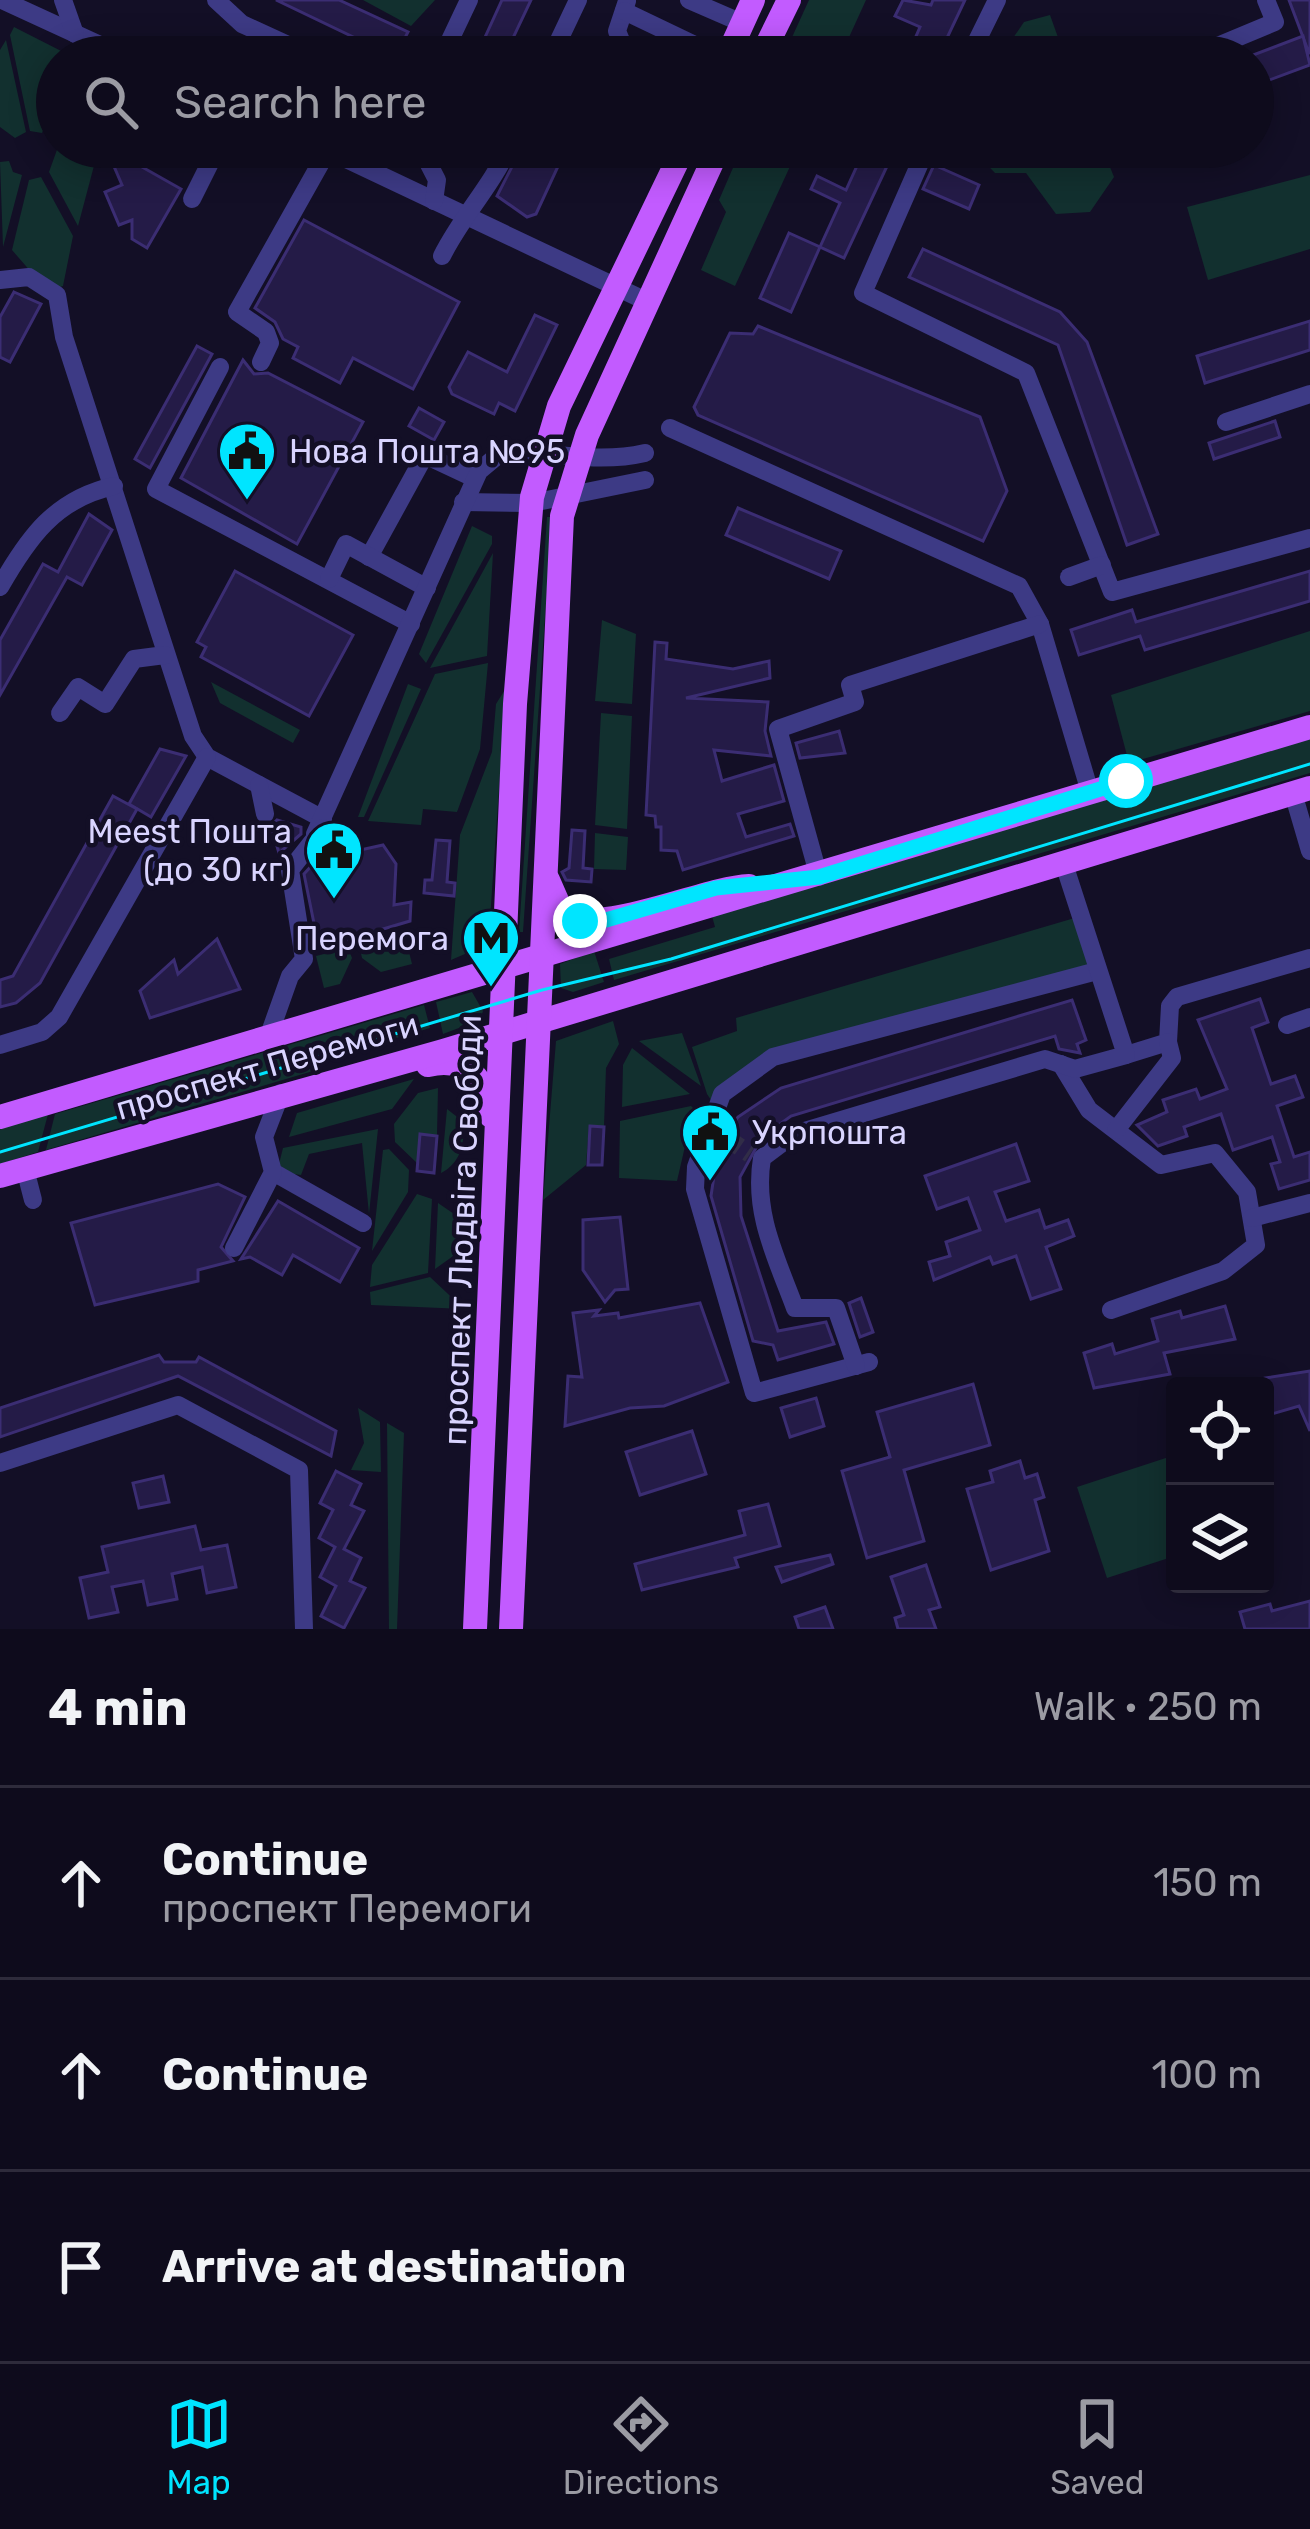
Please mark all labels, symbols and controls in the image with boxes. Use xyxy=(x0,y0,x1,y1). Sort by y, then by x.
search box xyxy=(36,36,1274,168)
icon: search xyxy=(78,69,144,135)
text: Search here xyxy=(174,76,426,129)
public building icon: Нова Пошта №95 xyxy=(216,420,278,502)
place label: Нова Пошта №95 xyxy=(289,432,565,471)
route start xyxy=(1099,754,1153,808)
place label: Meest Пошта (до 30 кг) xyxy=(87,812,292,889)
public building icon: Meest Пошта (до 30 кг) xyxy=(303,819,365,901)
route end xyxy=(553,894,607,948)
metro station icon: Перемога xyxy=(460,907,522,989)
place label: Перемога xyxy=(295,919,449,958)
street label: проспект Перемоги xyxy=(111,1004,423,1128)
street label: проспект Людвіга Свободи xyxy=(435,1014,489,1446)
public building icon: Укрпошта xyxy=(679,1101,741,1183)
place label: Укрпошта xyxy=(752,1113,907,1152)
map controls xyxy=(1166,1377,1274,1593)
button: locate xyxy=(1166,1377,1274,1485)
button: layers xyxy=(1166,1485,1274,1593)
text: 4 min xyxy=(48,1677,188,1738)
text: Walk · 250 m xyxy=(1034,1684,1262,1730)
text: Continue xyxy=(162,1833,368,1886)
icon: ahead xyxy=(48,1850,114,1916)
text: 150 m xyxy=(1153,1860,1262,1906)
text: проспект Перемоги xyxy=(162,1886,532,1932)
icon: ahead xyxy=(48,2042,114,2108)
text: Continue xyxy=(162,2048,368,2101)
text: 100 m xyxy=(1152,2052,1262,2098)
icon: arrive xyxy=(48,2234,114,2300)
text: Arrive at destination xyxy=(162,2240,627,2293)
tab: Map xyxy=(166,2391,232,2502)
tab: Directions xyxy=(563,2391,719,2502)
tab: Saved xyxy=(1050,2391,1144,2502)

